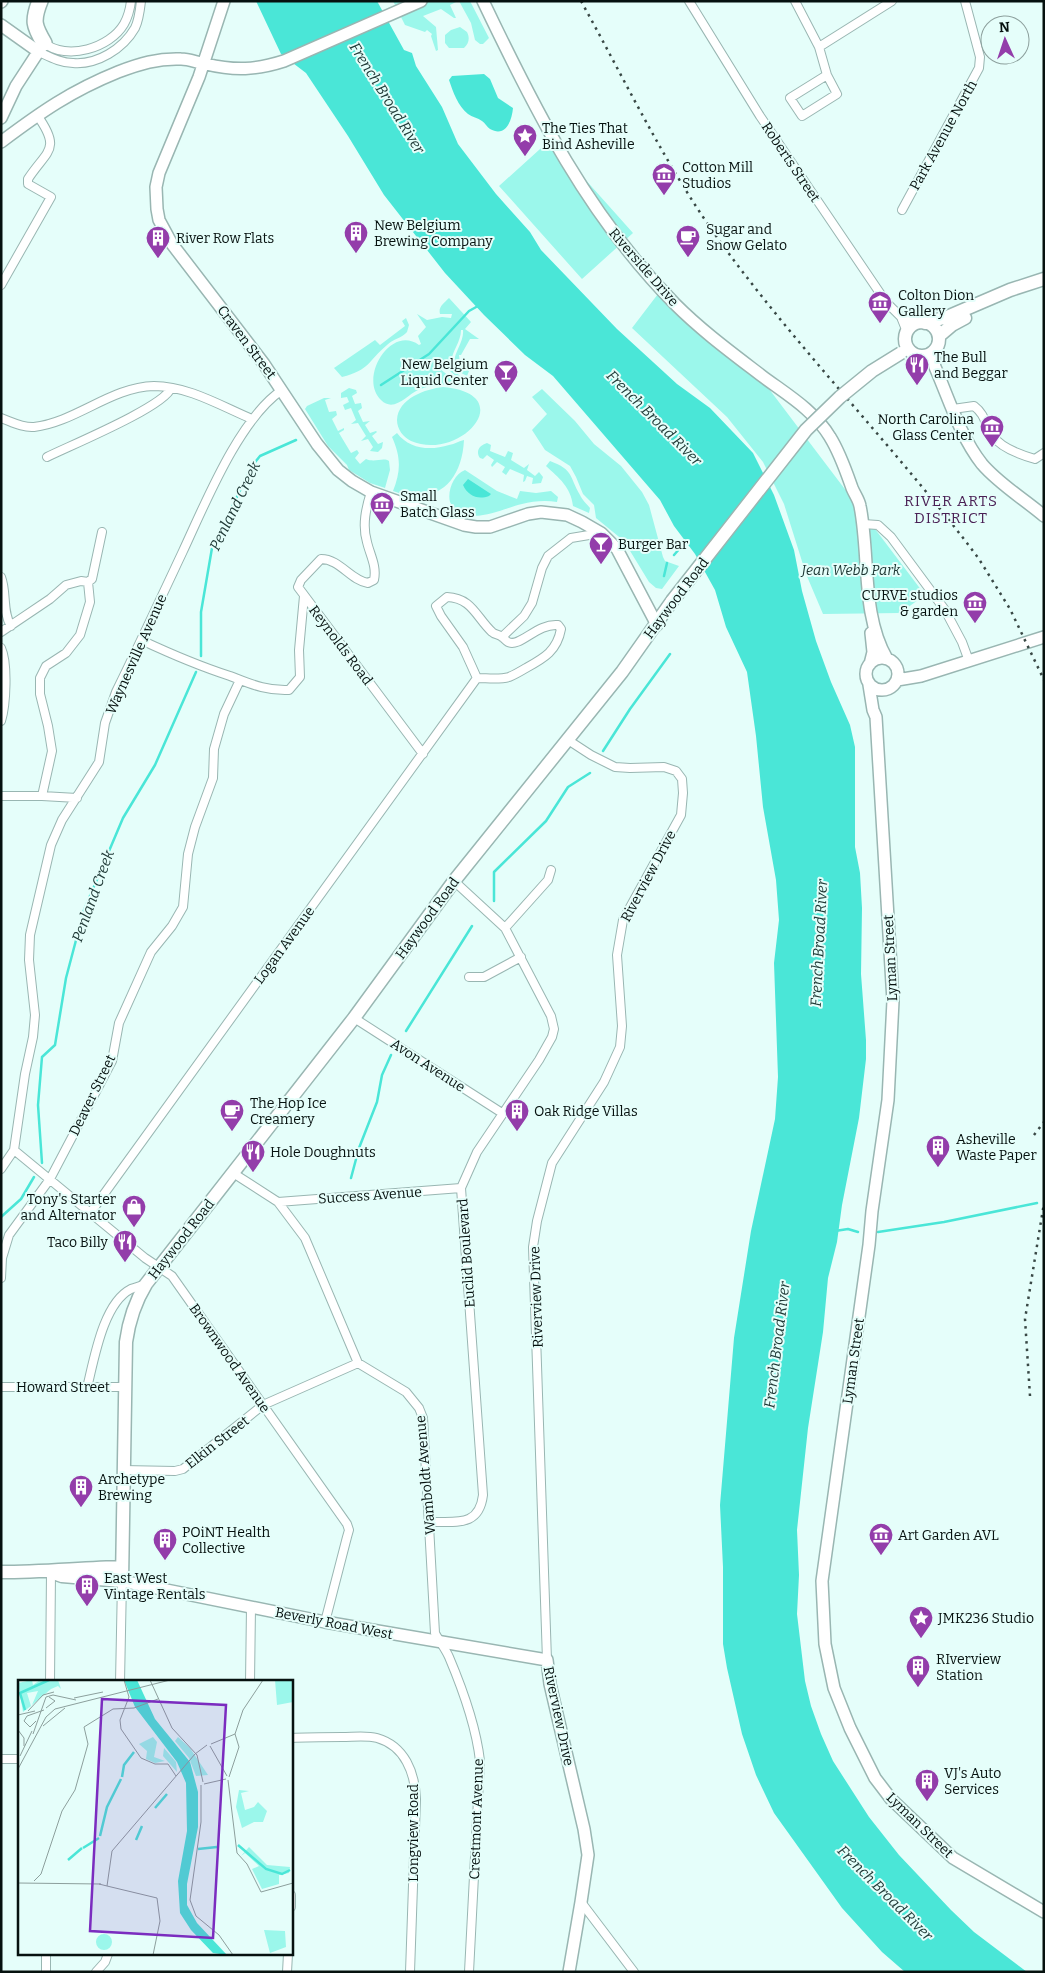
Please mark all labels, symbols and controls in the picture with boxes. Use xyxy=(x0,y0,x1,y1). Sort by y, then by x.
north arrow xyxy=(980,15,1030,65)
text: N xyxy=(999,19,1010,36)
water label: French Broad River xyxy=(346,39,429,158)
street label: Park Avenue North xyxy=(906,77,981,193)
street label: Roberts Street xyxy=(758,119,824,206)
place label: The Ties That Bind Asheville xyxy=(542,120,635,153)
place icon: The Ties That Bind Asheville xyxy=(512,123,538,157)
place label: Cotton Mill Studios xyxy=(682,159,753,192)
museum icon: Cotton Mill Studios xyxy=(651,162,677,196)
place label: New Belgium Brewing Company xyxy=(374,217,493,250)
building icon: New Belgium Brewing Company xyxy=(343,220,369,254)
place label: Sugar and Snow Gelato xyxy=(706,221,787,254)
cafe icon: Sugar and Snow Gelato xyxy=(675,224,701,258)
building icon: River Row Flats xyxy=(145,225,171,259)
street label: Riverside Drive xyxy=(605,225,682,310)
place label: River Row Flats xyxy=(176,230,274,247)
place label: Colton Dion Gallery xyxy=(898,287,974,320)
museum icon: Colton Dion Gallery xyxy=(867,290,893,324)
street label: Craven Street xyxy=(213,302,280,382)
place label: The Bull and Beggar xyxy=(934,349,1008,382)
restaurant icon: The Bull and Beggar xyxy=(904,352,930,386)
place label: New Belgium Liquid Center xyxy=(400,356,489,389)
bar icon: New Belgium Liquid Center xyxy=(493,359,519,393)
water label: French Broad River xyxy=(603,367,706,470)
place label: North Carolina Glass Center xyxy=(877,411,974,444)
museum icon: North Carolina Glass Center xyxy=(979,414,1005,448)
water label: Penland Creek xyxy=(206,458,265,553)
place label: Small Batch Glass xyxy=(400,488,475,521)
museum icon: Small Batch Glass xyxy=(369,491,395,525)
district label: RIVER ARTS DISTRICT xyxy=(904,492,998,527)
bar icon: Burger Bar xyxy=(588,531,614,565)
place label: Burger Bar xyxy=(618,536,688,553)
street label: Haywood Road xyxy=(640,554,712,642)
park label: Jean Webb Park xyxy=(800,562,901,579)
place label: CURVE studios & garden xyxy=(862,587,958,620)
museum icon: CURVE studios & garden xyxy=(962,590,988,624)
street label: Waynesville Avenue xyxy=(102,591,171,717)
street label: Reynolds Road xyxy=(305,602,376,688)
street label: Riverview Drive xyxy=(617,827,680,925)
water label: Penland Creek xyxy=(68,847,118,944)
street label: Haywood Road xyxy=(392,874,463,962)
water label: French Broad River xyxy=(807,878,831,1007)
street label: Logan Avenue xyxy=(251,903,318,987)
street label: Lyman Street xyxy=(880,914,901,1002)
street label: Avon Avenue xyxy=(387,1035,468,1096)
street label: Deaver Street xyxy=(65,1052,119,1139)
place label: The Hop Ice Creamery xyxy=(250,1095,327,1128)
cafe icon: The Hop Ice Creamery xyxy=(219,1098,245,1132)
building icon: Oak Ridge Villas xyxy=(504,1098,530,1132)
place label: Oak Ridge Villas xyxy=(534,1103,638,1120)
place label: Asheville Waste Paper xyxy=(956,1131,1037,1164)
building icon: Asheville Waste Paper xyxy=(925,1134,951,1168)
restaurant icon: Hole Doughnuts xyxy=(240,1139,266,1173)
place label: Hole Doughnuts xyxy=(270,1144,376,1161)
street label: Success Avenue xyxy=(318,1183,422,1208)
place label: Tony's Starter and Alternator xyxy=(20,1191,116,1224)
shop icon: Tony's Starter and Alternator xyxy=(121,1194,147,1228)
street label: Haywood Road xyxy=(145,1196,218,1283)
street label: Euclid Boulevard xyxy=(454,1198,479,1308)
restaurant icon: Taco Billy xyxy=(112,1229,138,1263)
place label: Taco Billy xyxy=(47,1234,109,1251)
street label: Riverview Drive xyxy=(526,1246,547,1348)
water label: French Broad River xyxy=(760,1280,794,1409)
street label: Brownwood Avenue xyxy=(186,1300,274,1416)
street label: Lyman Street xyxy=(839,1317,868,1405)
street label: Howard Street xyxy=(16,1379,110,1396)
street label: Elkin Street xyxy=(182,1412,252,1472)
street label: Wamboldt Avenue xyxy=(412,1415,439,1535)
place label: Archetype Brewing xyxy=(98,1471,165,1504)
building icon: Archetype Brewing xyxy=(68,1474,94,1508)
museum icon: Art Garden AVL xyxy=(868,1522,894,1556)
place label: POiNT Health Collective xyxy=(182,1524,271,1557)
building icon: POiNT Health Collective xyxy=(152,1527,178,1561)
place label: Art Garden AVL xyxy=(898,1527,999,1544)
place label: East West Vintage Rentals xyxy=(104,1570,206,1603)
building icon: East West Vintage Rentals xyxy=(74,1573,100,1607)
street label: Beverly Road West xyxy=(274,1604,394,1643)
place icon: JMK236 Studio xyxy=(908,1605,934,1639)
place label: JMK236 Studio xyxy=(937,1610,1034,1627)
place label: RIverview Station xyxy=(936,1651,1002,1684)
building icon: RIverview Station xyxy=(905,1654,931,1688)
street label: Riverview Drive xyxy=(540,1665,577,1767)
inset map xyxy=(18,1680,292,1956)
street label: Crestmont Avenue xyxy=(466,1758,487,1880)
place label: VJ's Auto Services xyxy=(944,1765,1001,1798)
building icon: VJ's Auto Services xyxy=(914,1768,940,1802)
street label: Longview Road xyxy=(405,1784,422,1882)
street label: Lyman Street xyxy=(883,1789,957,1862)
water label: French Broad River xyxy=(834,1842,937,1945)

